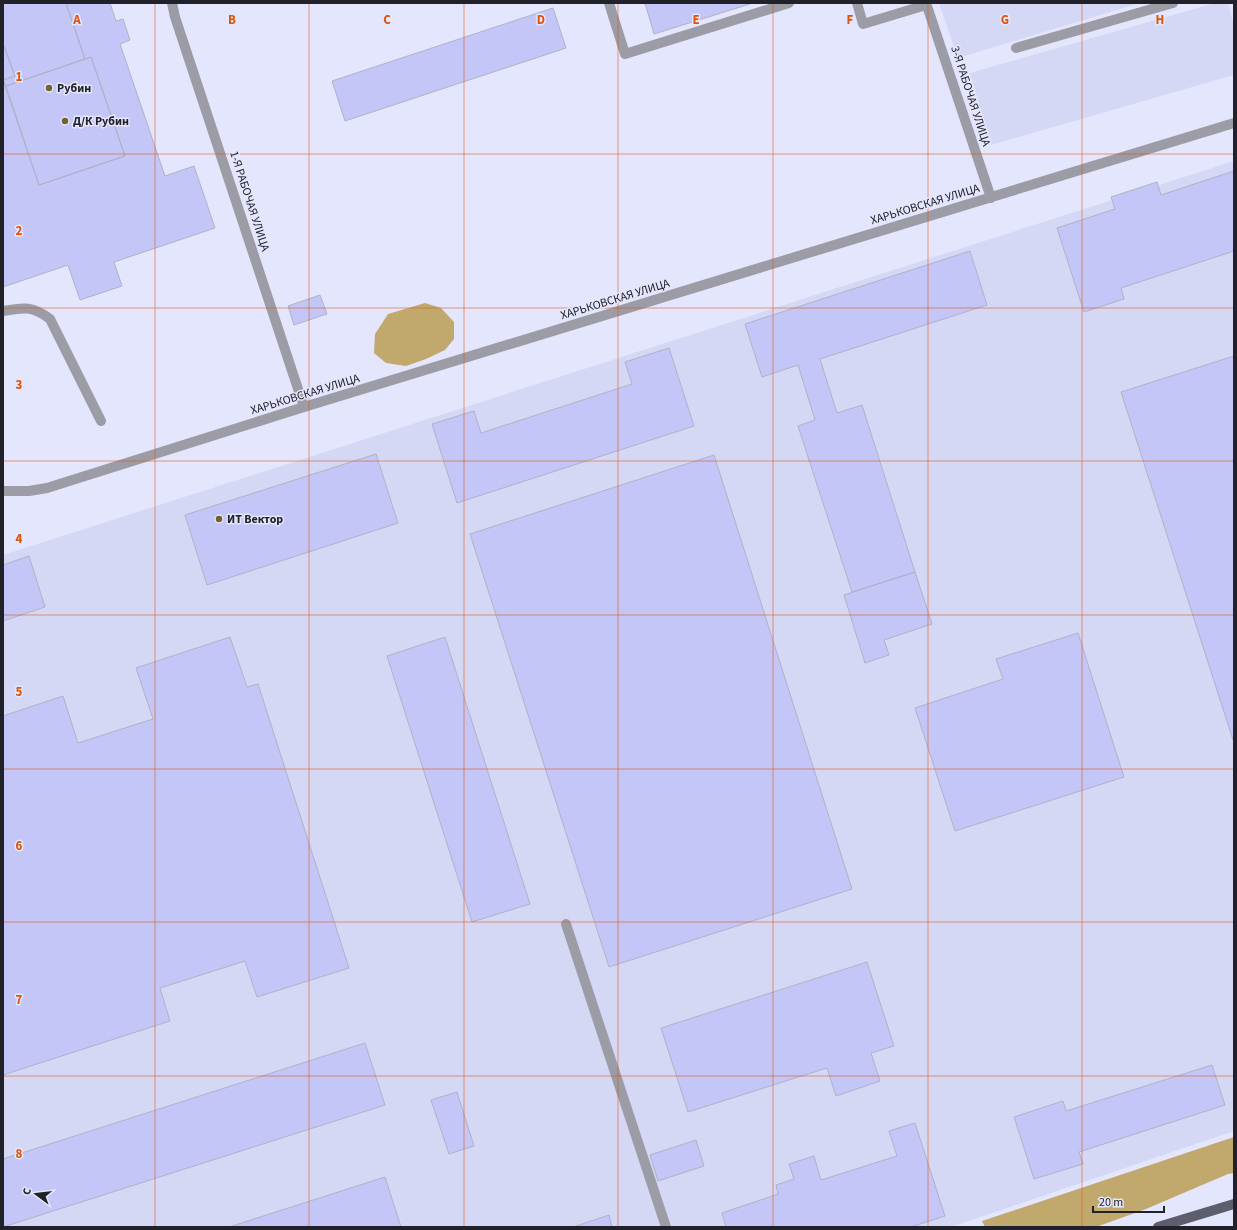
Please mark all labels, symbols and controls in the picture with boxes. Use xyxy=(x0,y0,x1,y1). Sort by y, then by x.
text: A xyxy=(72,11,81,29)
text: B xyxy=(228,11,236,29)
text: C xyxy=(383,11,391,29)
text: D xyxy=(537,11,545,29)
text: E xyxy=(692,11,700,29)
text: F xyxy=(847,11,854,29)
text: G xyxy=(1001,11,1009,29)
text: H xyxy=(1156,11,1164,29)
street label: 3-Я РАБОЧАЯ УЛИЦА xyxy=(946,44,995,149)
text: 1 xyxy=(16,68,23,86)
place label: Рубин xyxy=(57,80,91,97)
marker: Рубин xyxy=(44,83,54,93)
place label: Д/К Рубин xyxy=(73,113,129,130)
marker: Д/К Рубин xyxy=(60,116,70,126)
street label: 1-Я РАБОЧАЯ УЛИЦА xyxy=(225,149,274,254)
street label: ХАРЬКОВСКАЯ УЛИЦА xyxy=(869,180,982,229)
text: 2 xyxy=(16,222,23,240)
street label: ХАРЬКОВСКАЯ УЛИЦА xyxy=(559,275,672,324)
street label: ХАРЬКОВСКАЯ УЛИЦА xyxy=(249,370,362,419)
text: 3 xyxy=(16,376,23,394)
place label: ИТ Вектор xyxy=(227,511,283,528)
marker: ИТ Вектор xyxy=(214,514,224,524)
text: 4 xyxy=(16,530,23,548)
text: 5 xyxy=(16,683,23,701)
text: 6 xyxy=(16,837,23,855)
text: 7 xyxy=(16,991,23,1009)
text: 8 xyxy=(16,1145,23,1163)
north arrow xyxy=(16,1174,56,1214)
text: С xyxy=(19,1186,35,1197)
scale bar xyxy=(1093,1188,1164,1214)
text: 20 m xyxy=(1099,1194,1123,1211)

